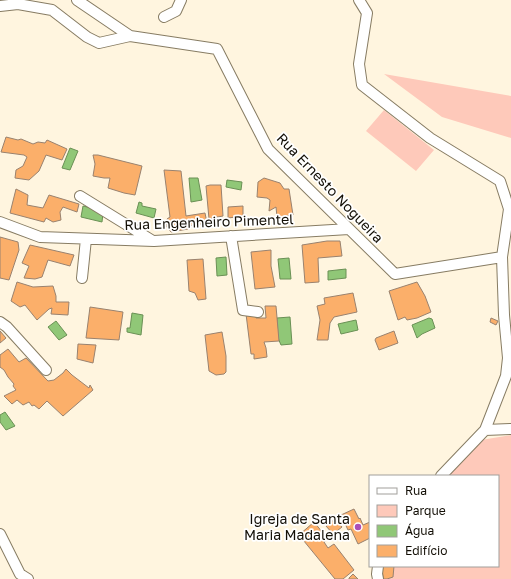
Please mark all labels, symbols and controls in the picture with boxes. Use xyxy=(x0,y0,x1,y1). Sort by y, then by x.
street label: Rua Ernesto Nogueira xyxy=(274,129,387,246)
street label: Rua Engenheiro Pimentel xyxy=(124,210,294,233)
legend xyxy=(369,475,499,567)
text: Rua xyxy=(405,483,427,498)
text: Parque xyxy=(405,503,446,518)
place label: Igreja de Santa Maria Madalena xyxy=(244,510,350,543)
marker: Igreja de Santa Maria Madalena xyxy=(353,522,363,532)
text: Água xyxy=(405,523,434,538)
text: Edifício xyxy=(405,543,447,558)

